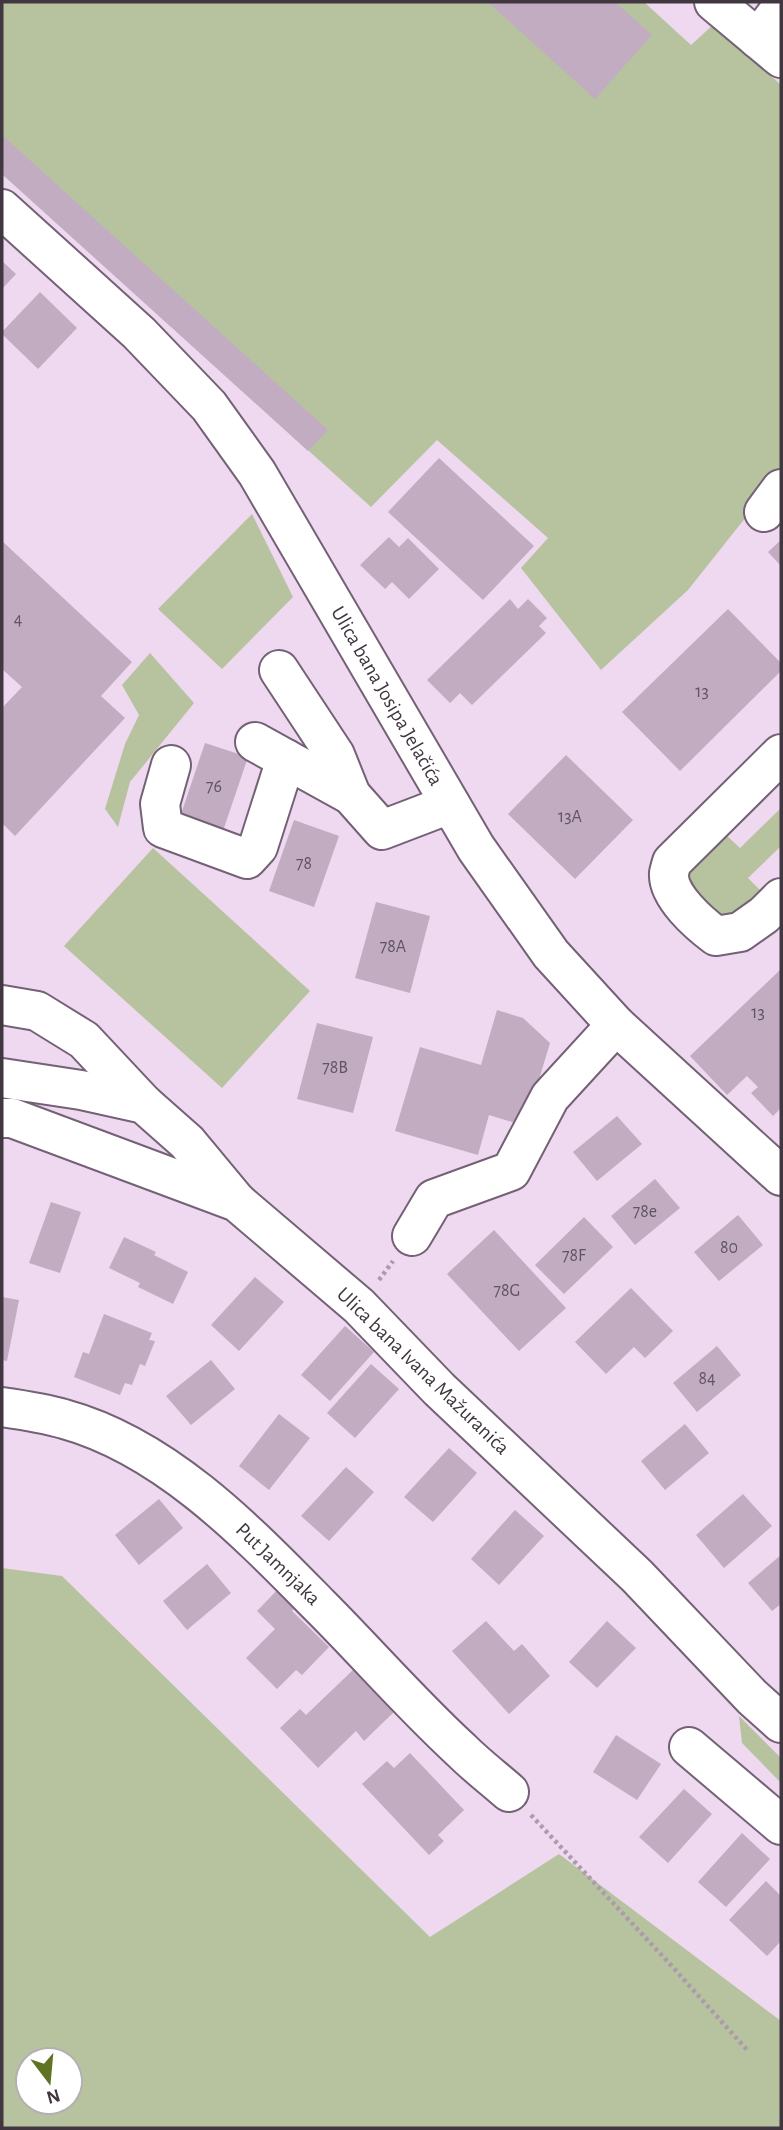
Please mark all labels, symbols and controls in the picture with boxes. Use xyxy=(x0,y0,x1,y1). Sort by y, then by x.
street label: Ulica bana Josipa Jelačića xyxy=(327,603,447,790)
house number: 4 xyxy=(14,611,23,629)
house number: 13 xyxy=(695,683,709,701)
house number: 76 xyxy=(206,778,222,796)
house number: 13A xyxy=(558,808,583,826)
house number: 78 xyxy=(296,855,312,873)
house number: 78A xyxy=(380,938,407,956)
house number: 13 xyxy=(751,1004,765,1022)
house number: 78B xyxy=(322,1059,348,1077)
house number: 78e xyxy=(633,1203,657,1221)
house number: 80 xyxy=(720,1239,738,1257)
house number: 78F xyxy=(562,1247,586,1265)
house number: 78G xyxy=(494,1282,520,1300)
street label: Ulica bana Ivana Mažuranića xyxy=(333,1283,513,1459)
house number: 84 xyxy=(698,1370,716,1388)
street label: Put Jamnjaka xyxy=(232,1519,325,1609)
north arrow xyxy=(14,2046,84,2116)
text: N xyxy=(44,2085,62,2107)

